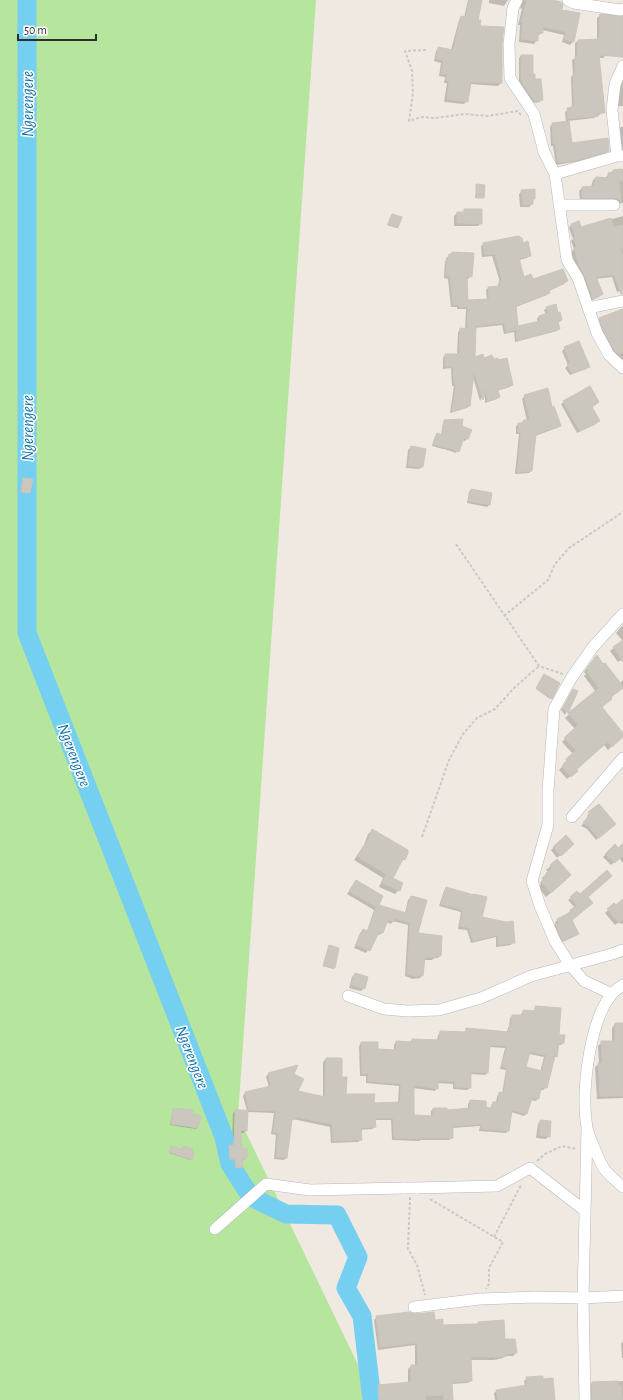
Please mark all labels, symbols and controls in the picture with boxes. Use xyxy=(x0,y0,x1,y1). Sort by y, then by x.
scale bar xyxy=(18,16,96,42)
text: 50 m xyxy=(24,24,47,36)
water label: Ngerengere xyxy=(20,71,36,137)
water label: Ngerengere xyxy=(20,395,36,461)
water label: Ngerengere xyxy=(55,722,93,789)
water label: Ngerengere xyxy=(173,1024,211,1091)

